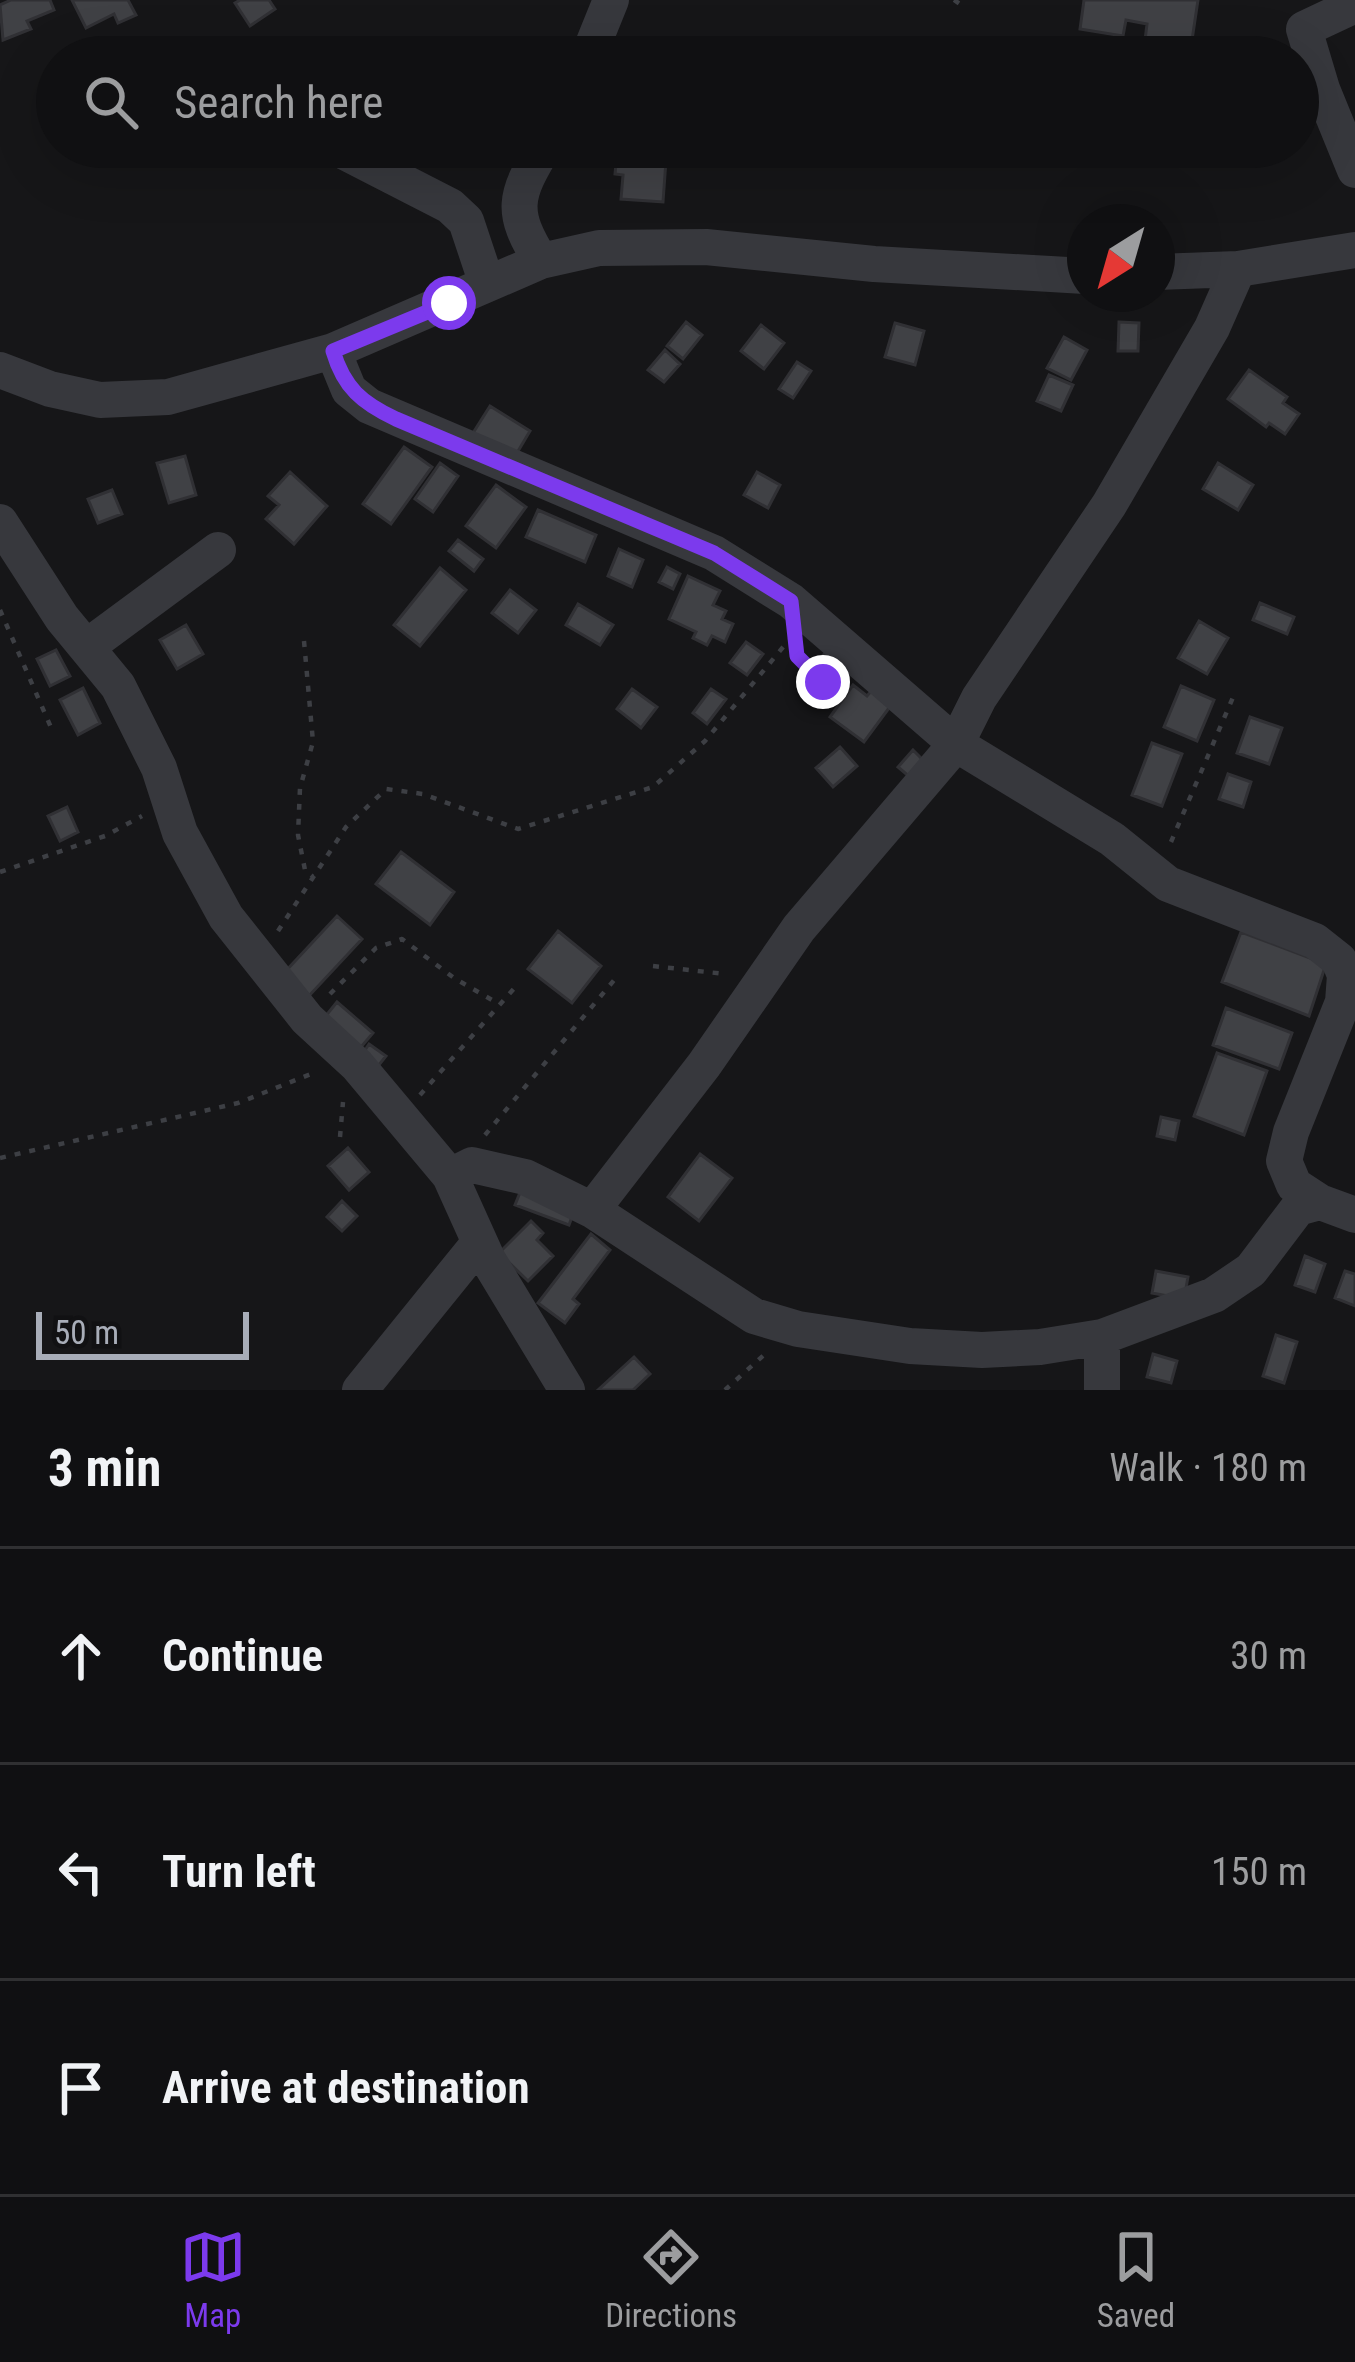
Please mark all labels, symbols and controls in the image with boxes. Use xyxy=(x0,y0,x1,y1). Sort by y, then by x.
search box xyxy=(36,36,1319,168)
icon: search xyxy=(78,69,144,135)
text: Search here xyxy=(174,76,383,129)
north arrow xyxy=(1067,204,1175,312)
route start xyxy=(422,276,476,330)
route end xyxy=(796,655,850,709)
scale bar xyxy=(36,1306,249,1359)
text: 50 m xyxy=(54,1313,119,1352)
text: 3 min xyxy=(48,1439,161,1498)
text: Walk · 180 m xyxy=(1109,1445,1307,1491)
icon: ahead xyxy=(48,1623,114,1689)
text: Continue xyxy=(162,1629,323,1682)
text: 30 m xyxy=(1230,1633,1307,1679)
icon: left xyxy=(48,1839,114,1905)
text: Turn left xyxy=(162,1845,316,1898)
text: 150 m xyxy=(1211,1849,1307,1895)
icon: arrive xyxy=(48,2055,114,2121)
text: Arrive at destination xyxy=(162,2061,530,2114)
tab: Map xyxy=(180,2224,246,2335)
tab: Directions xyxy=(605,2224,737,2335)
tab: Saved xyxy=(1097,2224,1175,2335)

